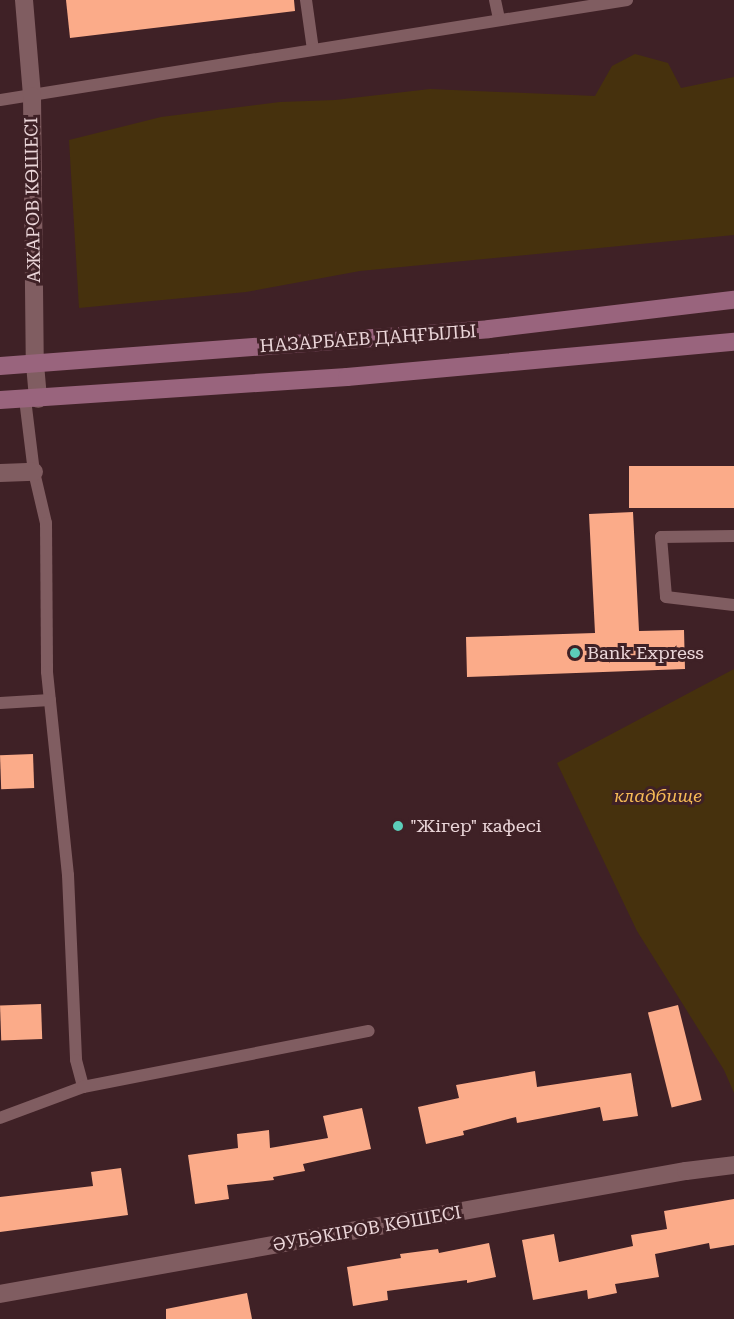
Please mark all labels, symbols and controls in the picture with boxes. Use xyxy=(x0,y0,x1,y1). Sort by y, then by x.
street label: АЖАРОВ КӨШЕСІ xyxy=(21,117,45,283)
street label: НАЗАРБАЕВ ДАҢҒЫЛЫ xyxy=(259,321,477,357)
place label: Bank Express xyxy=(587,642,704,664)
marker: Bank Express xyxy=(568,646,582,660)
park label: кладбище xyxy=(614,785,702,807)
place label: "Жігер" кафесі xyxy=(410,815,541,837)
marker: "Жігер" кафесі xyxy=(391,819,405,833)
street label: ӘУБӘКІРОВ КӨШЕСІ xyxy=(271,1202,463,1256)

